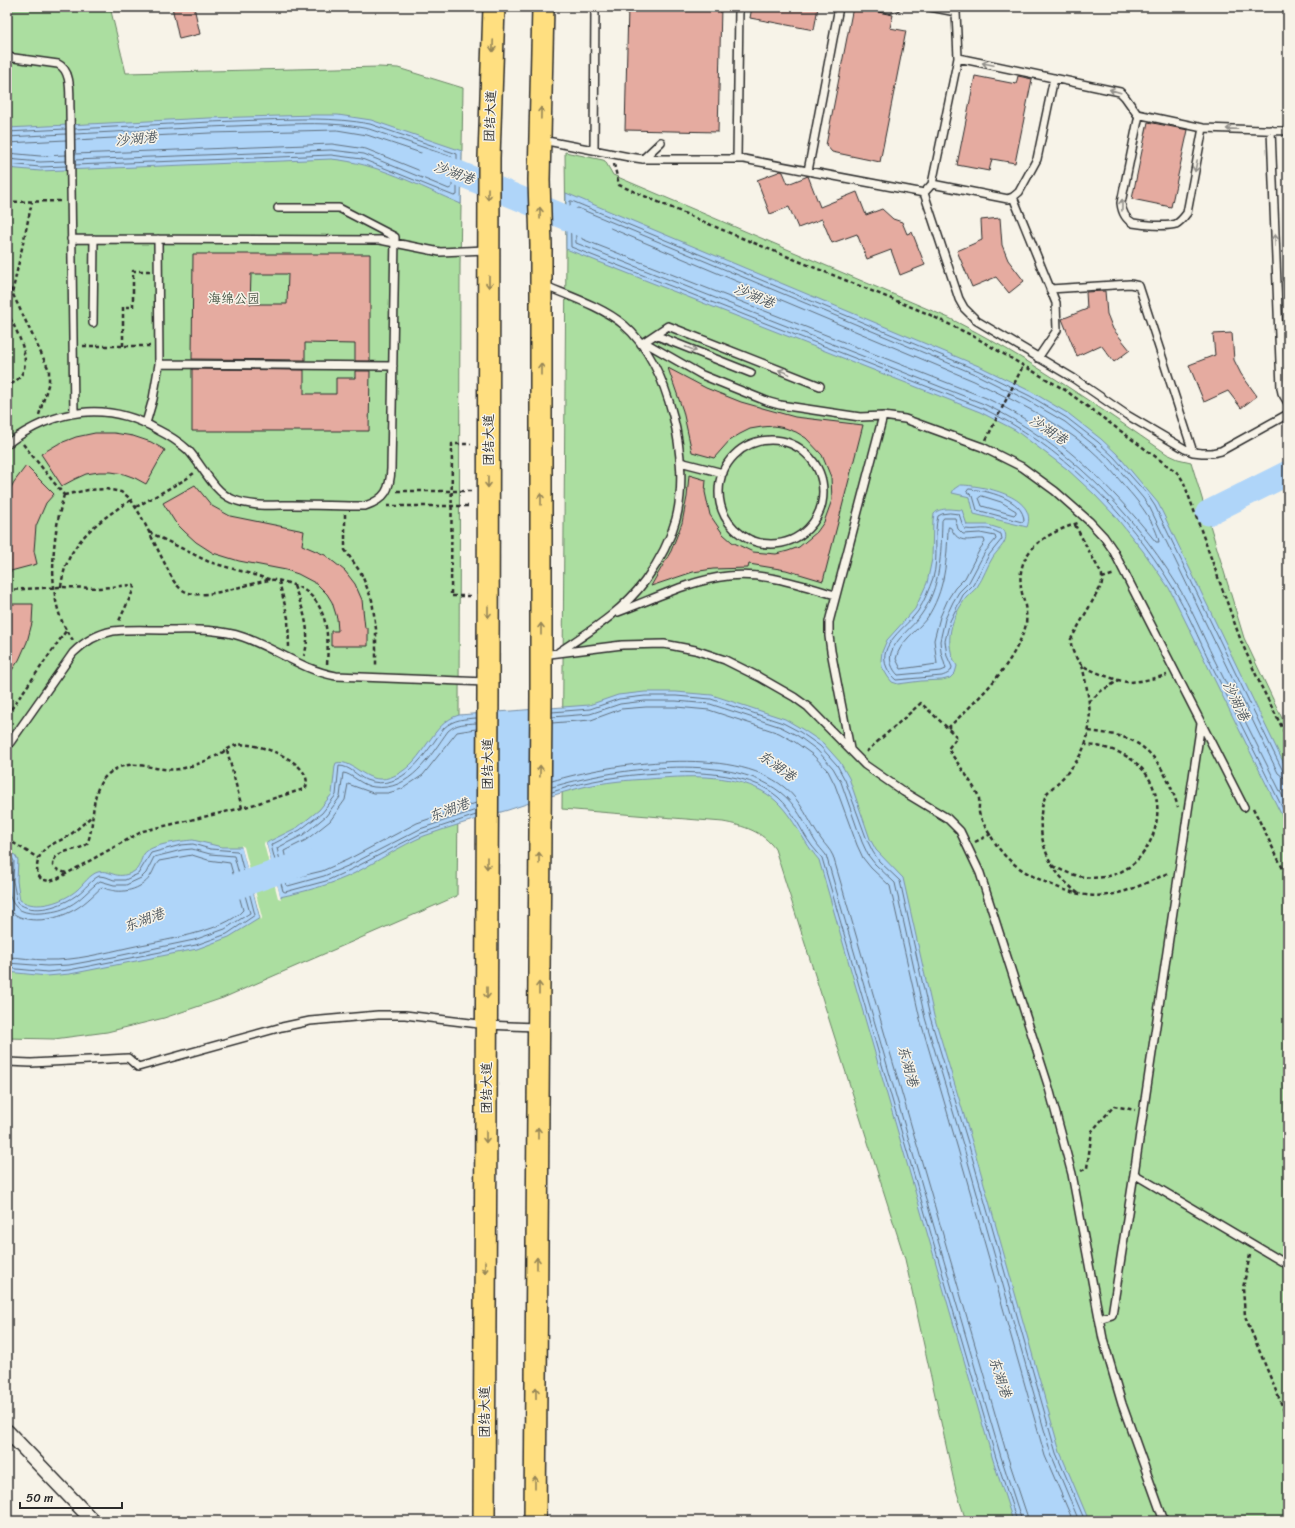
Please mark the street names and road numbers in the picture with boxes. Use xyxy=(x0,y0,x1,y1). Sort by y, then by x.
street label: 团结大道 xyxy=(478,90,502,142)
street label: 团结大道 xyxy=(477,414,500,466)
street label: 团结大道 xyxy=(476,738,499,790)
street label: 团结大道 xyxy=(475,1062,498,1114)
street label: 团结大道 xyxy=(473,1386,496,1438)

